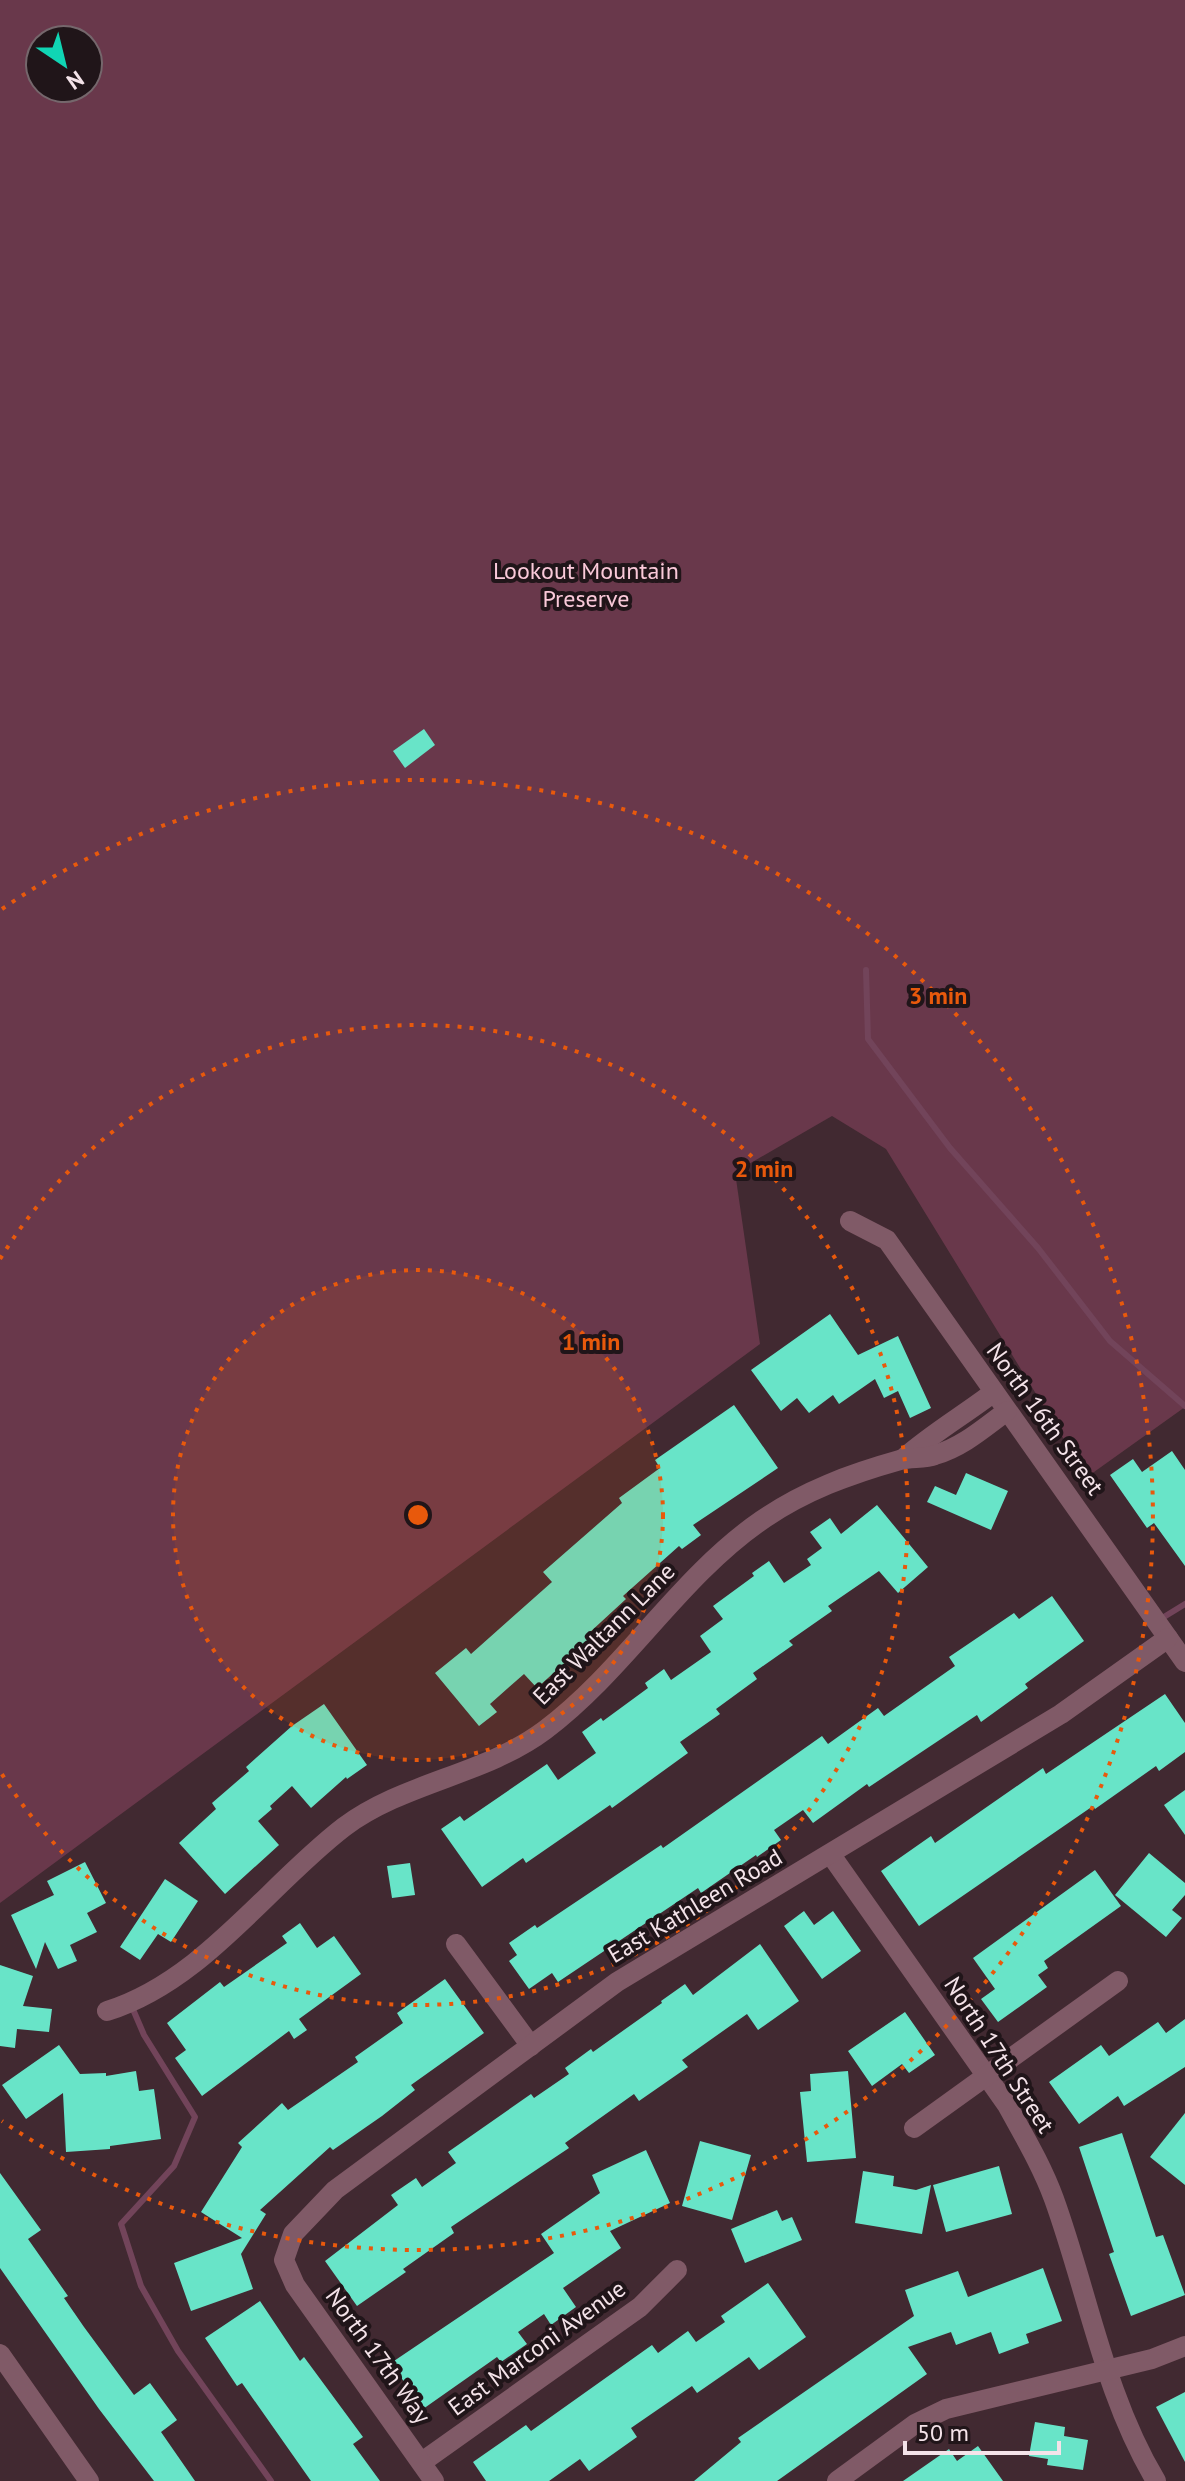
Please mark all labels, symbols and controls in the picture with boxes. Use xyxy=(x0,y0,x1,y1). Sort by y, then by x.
north arrow xyxy=(24,24,104,104)
text: N xyxy=(62,65,89,96)
park label: Lookout Mountain Preserve xyxy=(493,555,679,614)
text: 3 min xyxy=(909,980,967,1011)
text: 2 min xyxy=(735,1153,793,1184)
text: 1 min xyxy=(562,1326,620,1357)
street label: North 16th Street xyxy=(980,1336,1111,1501)
centre of rings xyxy=(404,1501,432,1529)
street label: East Waltann Lane xyxy=(526,1556,681,1711)
street label: East Kathleen Road xyxy=(602,1841,788,1970)
street label: North 17th Street xyxy=(937,1971,1061,2139)
street label: East Marconi Avenue xyxy=(442,2273,631,2422)
street label: North 17th Way xyxy=(319,2282,438,2430)
scale bar xyxy=(905,2405,1059,2455)
text: 50 m xyxy=(917,2417,969,2448)

